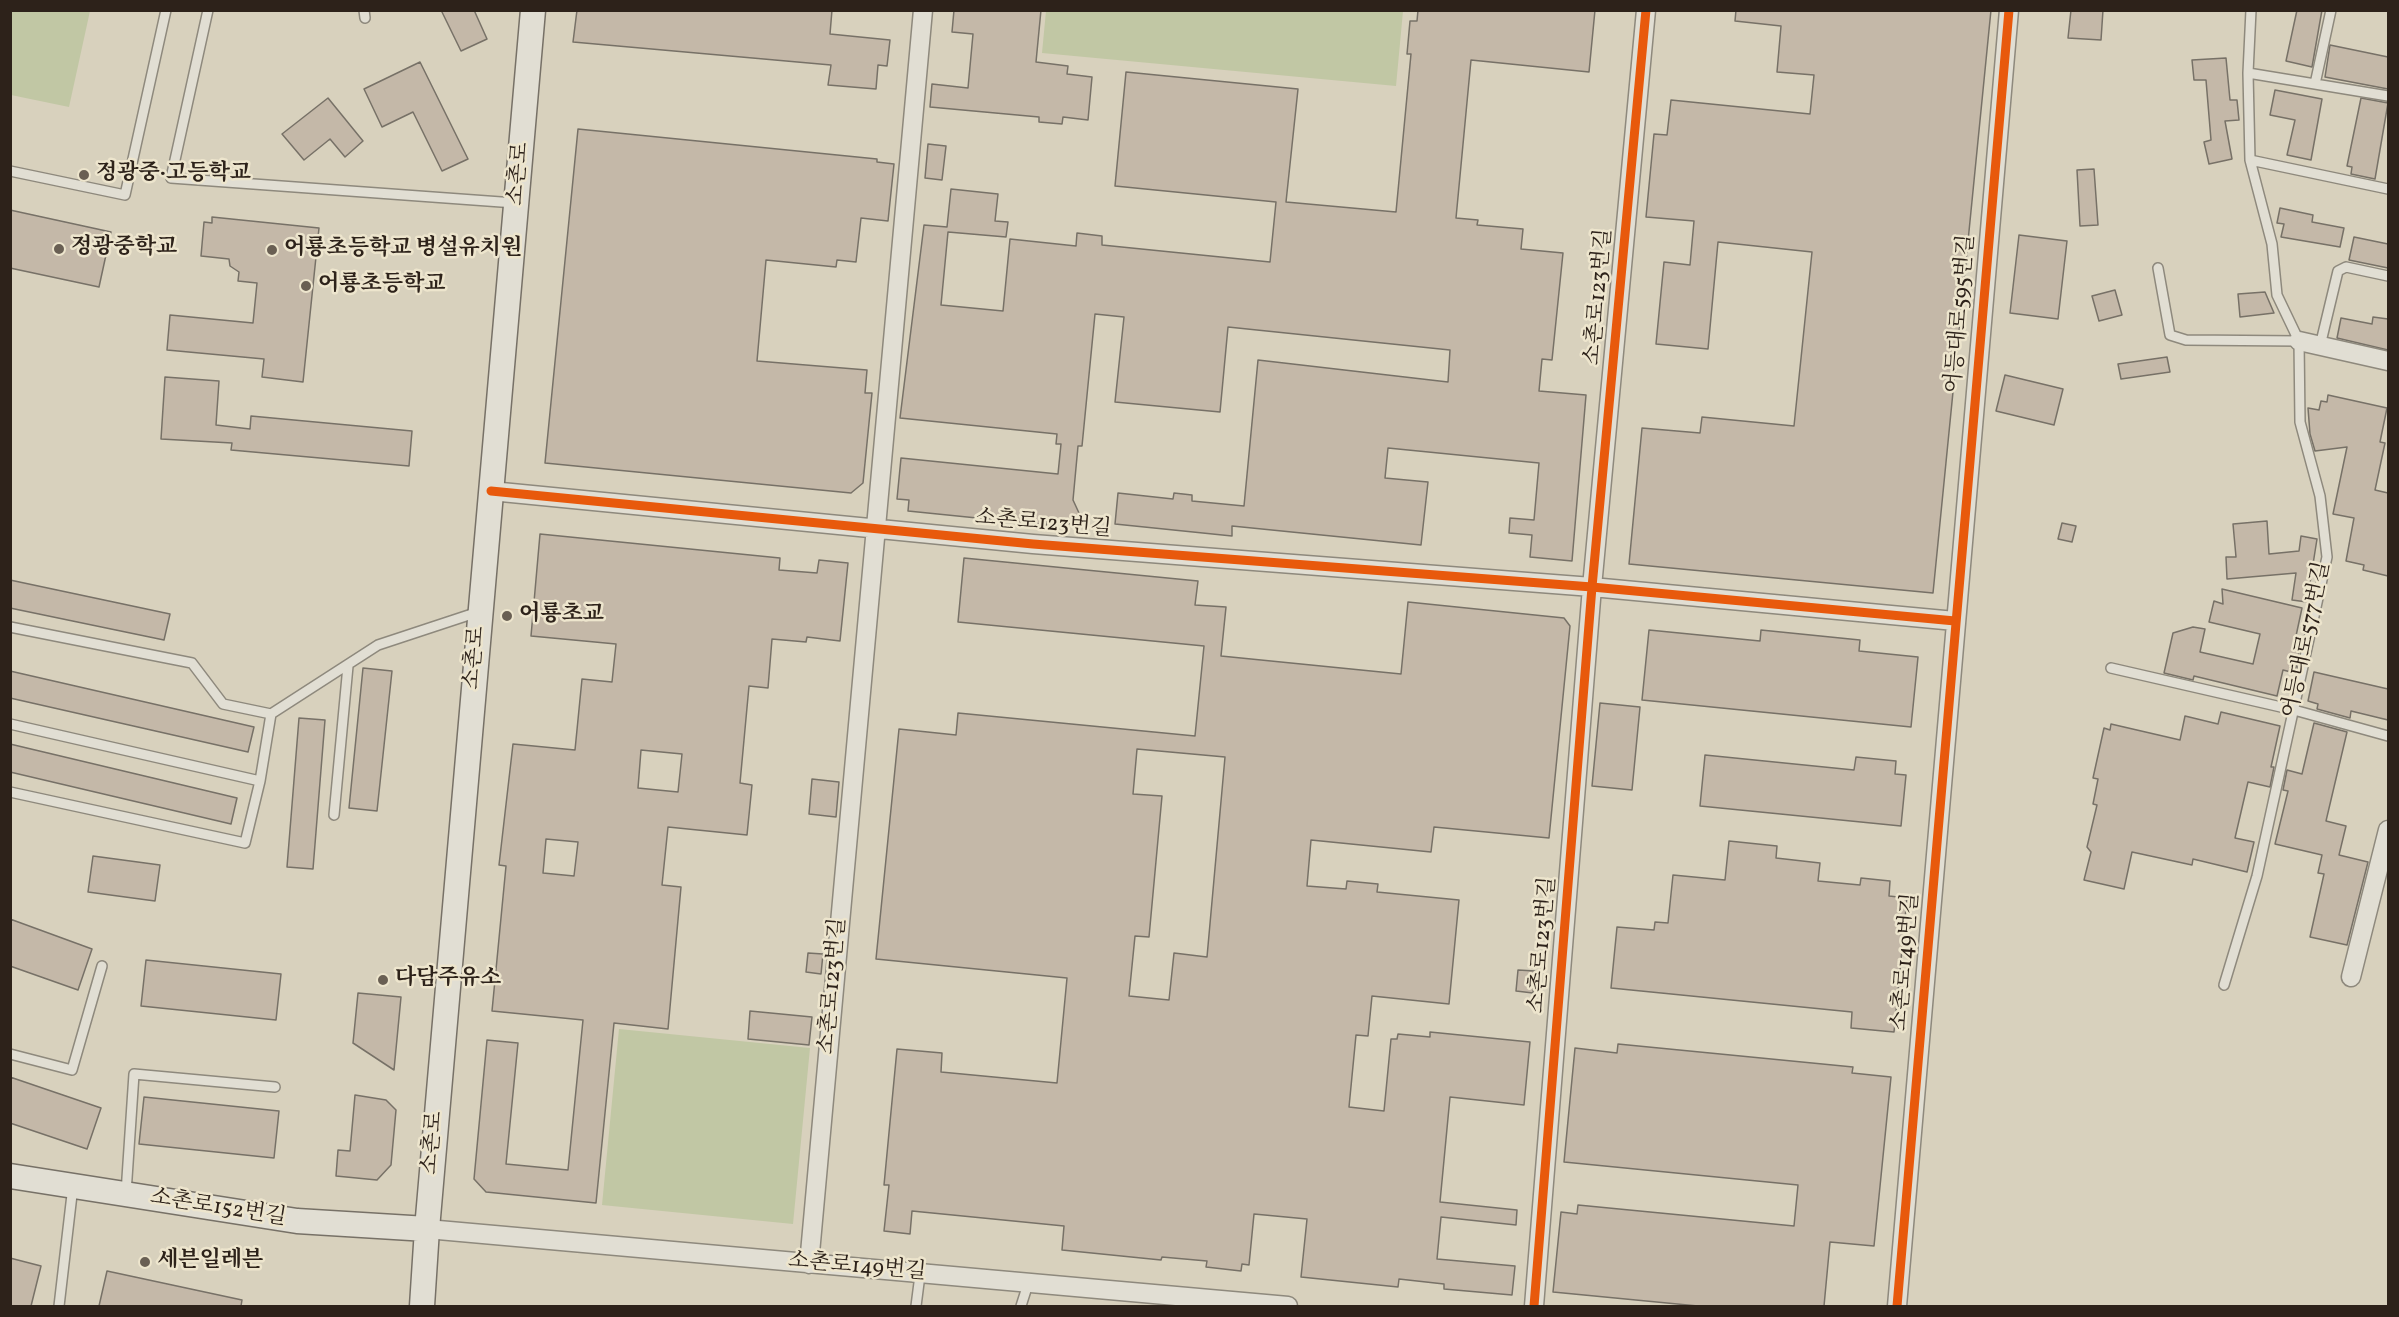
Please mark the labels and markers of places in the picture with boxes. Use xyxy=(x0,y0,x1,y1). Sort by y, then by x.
place label: 정광중·고등학교 xyxy=(96,162,251,188)
marker: 정광중·고등학교 xyxy=(77,168,91,182)
place label: 정광중학교 xyxy=(71,236,177,262)
place label: 어룡초등학교 병설유치원 xyxy=(284,237,522,263)
marker: 정광중학교 xyxy=(52,242,66,256)
marker: 어룡초등학교 병설유치원 xyxy=(265,243,279,257)
place label: 어룡초등학교 xyxy=(318,273,446,299)
marker: 어룡초등학교 xyxy=(299,279,313,293)
place label: 어룡초교 xyxy=(519,603,604,629)
marker: 어룡초교 xyxy=(500,609,514,623)
place label: 다담주유소 xyxy=(395,967,501,993)
marker: 다담주유소 xyxy=(376,973,390,987)
place label: 세븐일레븐 xyxy=(157,1249,263,1275)
marker: 세븐일레븐 xyxy=(138,1255,152,1269)

